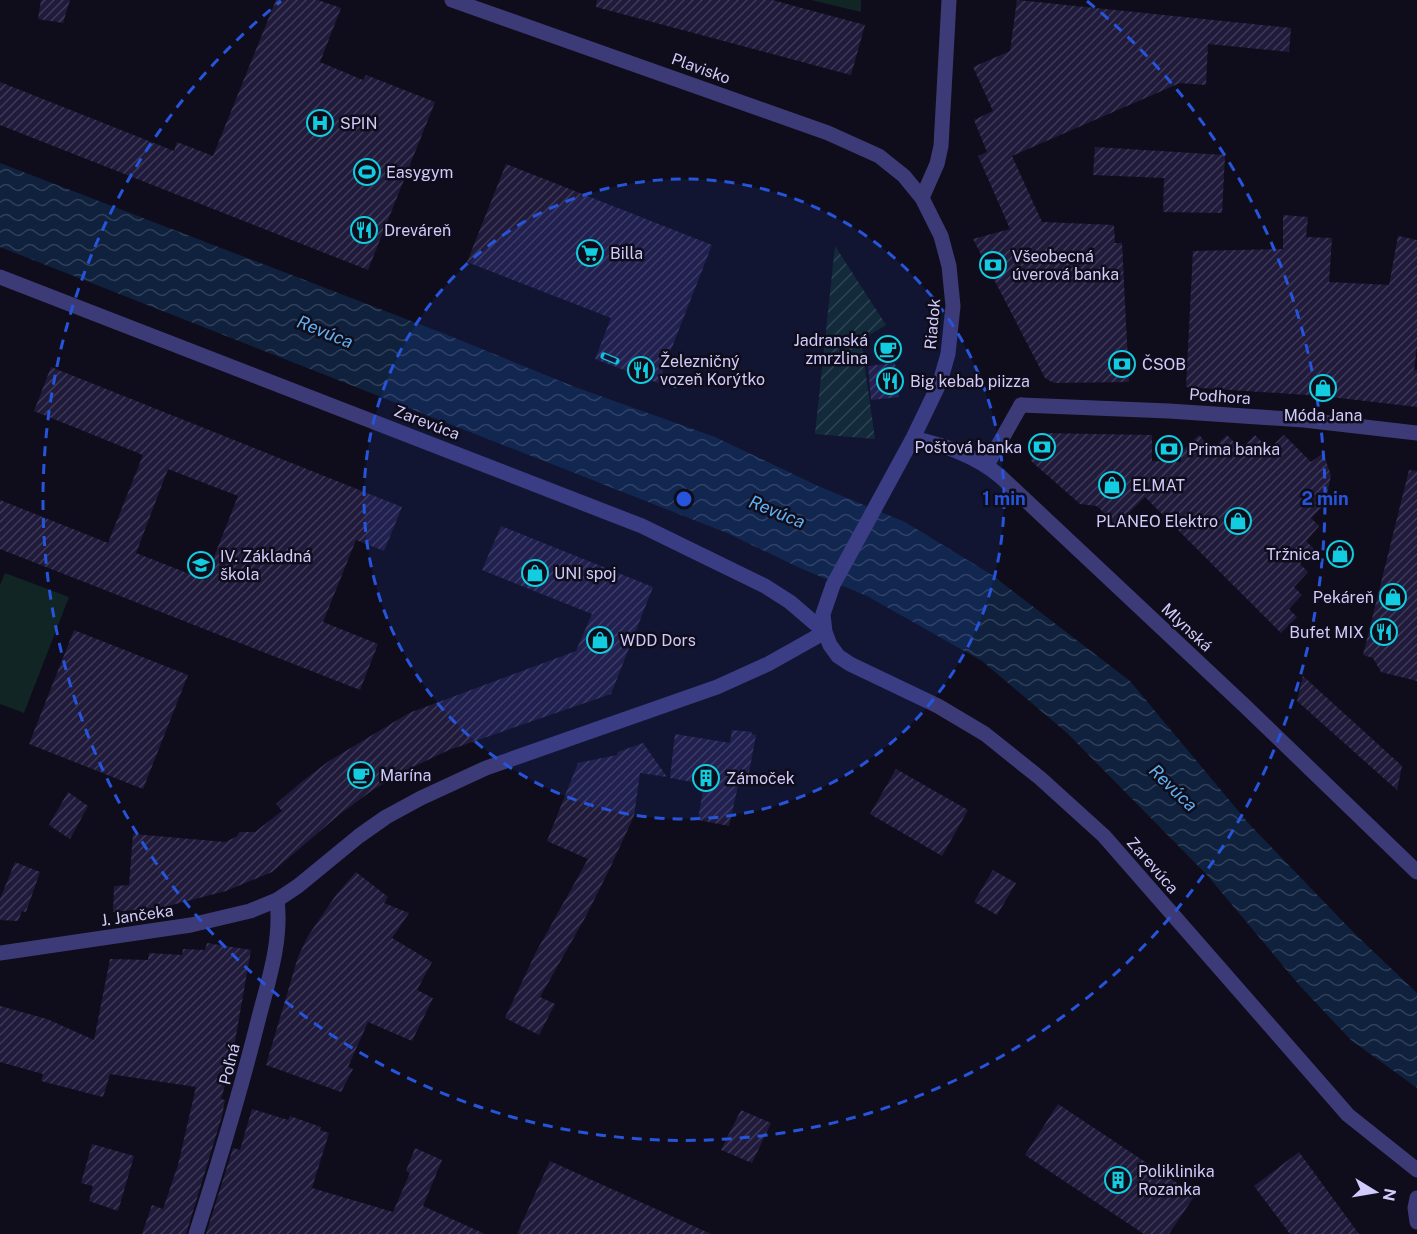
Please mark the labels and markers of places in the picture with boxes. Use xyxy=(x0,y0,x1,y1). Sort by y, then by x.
hospital icon: SPIN xyxy=(305,108,335,138)
place label: SPIN xyxy=(340,114,377,133)
sports icon: Easygym xyxy=(352,157,382,187)
place label: Easygym xyxy=(386,163,453,182)
restaurant icon: Dreváreň xyxy=(349,215,379,245)
place label: Dreváreň xyxy=(384,221,451,240)
supermarket icon: Billa xyxy=(575,238,605,268)
place label: Billa xyxy=(610,244,643,263)
place label: Všeobecná úverová banka xyxy=(1012,247,1119,284)
bank icon: Všeobecná úverová banka xyxy=(978,250,1008,280)
place label: Jadranská zmrzlina xyxy=(794,331,868,368)
cafe icon: Jadranská zmrzlina xyxy=(873,334,903,364)
bank icon: ČSOB xyxy=(1107,349,1137,379)
place label: Železničný vozeň Korýtko xyxy=(660,351,765,389)
place label: ČSOB xyxy=(1142,354,1186,374)
restaurant icon: Železničný vozeň Korýtko xyxy=(626,355,656,385)
restaurant icon: Big kebab piizza xyxy=(875,366,905,396)
place label: Big kebab piizza xyxy=(910,372,1030,391)
shop icon: Móda Jana xyxy=(1308,373,1338,403)
place label: Móda Jana xyxy=(1284,406,1362,425)
bank icon: Poštová banka xyxy=(1027,432,1057,462)
bank icon: Prima banka xyxy=(1154,434,1184,464)
place label: Poštová banka xyxy=(914,438,1022,457)
place label: Prima banka xyxy=(1188,440,1280,459)
shop icon: ELMAT xyxy=(1097,470,1127,500)
place label: ELMAT xyxy=(1132,476,1185,495)
centre of rings xyxy=(674,489,694,509)
shop icon: PLANEO Elektro xyxy=(1223,506,1253,536)
place label: PLANEO Elektro xyxy=(1096,512,1218,531)
shop icon: Tržnica xyxy=(1325,539,1355,569)
place label: Tržnica xyxy=(1266,545,1320,564)
place label: IV. Základná škola xyxy=(220,547,311,584)
school or university icon: IV. Základná škola xyxy=(186,550,216,580)
shop icon: UNI spoj xyxy=(520,558,550,588)
place label: UNI spoj xyxy=(554,564,617,583)
shop icon: Pekáreň xyxy=(1378,582,1408,612)
place label: Pekáreň xyxy=(1313,588,1374,607)
restaurant icon: Bufet MIX xyxy=(1369,617,1399,647)
place label: Bufet MIX xyxy=(1289,623,1364,642)
shop icon: WDD Dors xyxy=(585,625,615,655)
place label: WDD Dors xyxy=(620,631,696,650)
cafe icon: Marína xyxy=(346,760,376,790)
building icon: Zámoček xyxy=(691,763,721,793)
place label: Marína xyxy=(380,766,431,785)
place label: Zámoček xyxy=(726,769,795,788)
place label: Poliklinika Rozanka xyxy=(1138,1162,1215,1199)
building icon: Poliklinika Rozanka xyxy=(1103,1165,1133,1195)

